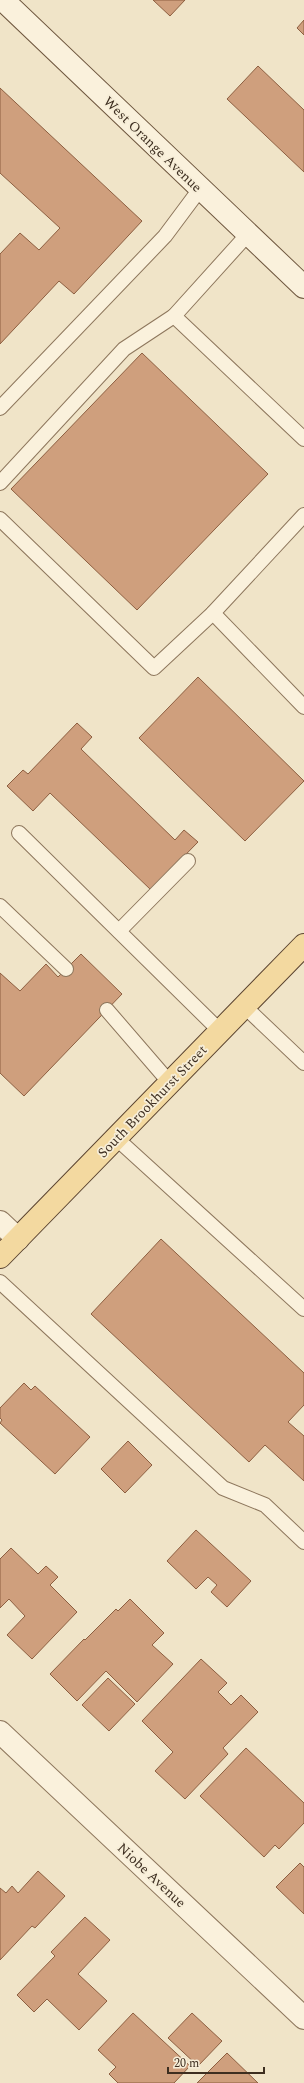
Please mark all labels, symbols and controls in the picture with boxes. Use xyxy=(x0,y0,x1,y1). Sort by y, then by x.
street label: West Orange Avenue xyxy=(98,91,207,197)
street label: South Brookhurst Street xyxy=(93,1040,212,1163)
street label: Niobe Avenue xyxy=(113,1838,191,1913)
scale bar xyxy=(168,2049,264,2075)
text: 20 m xyxy=(174,2054,199,2073)

